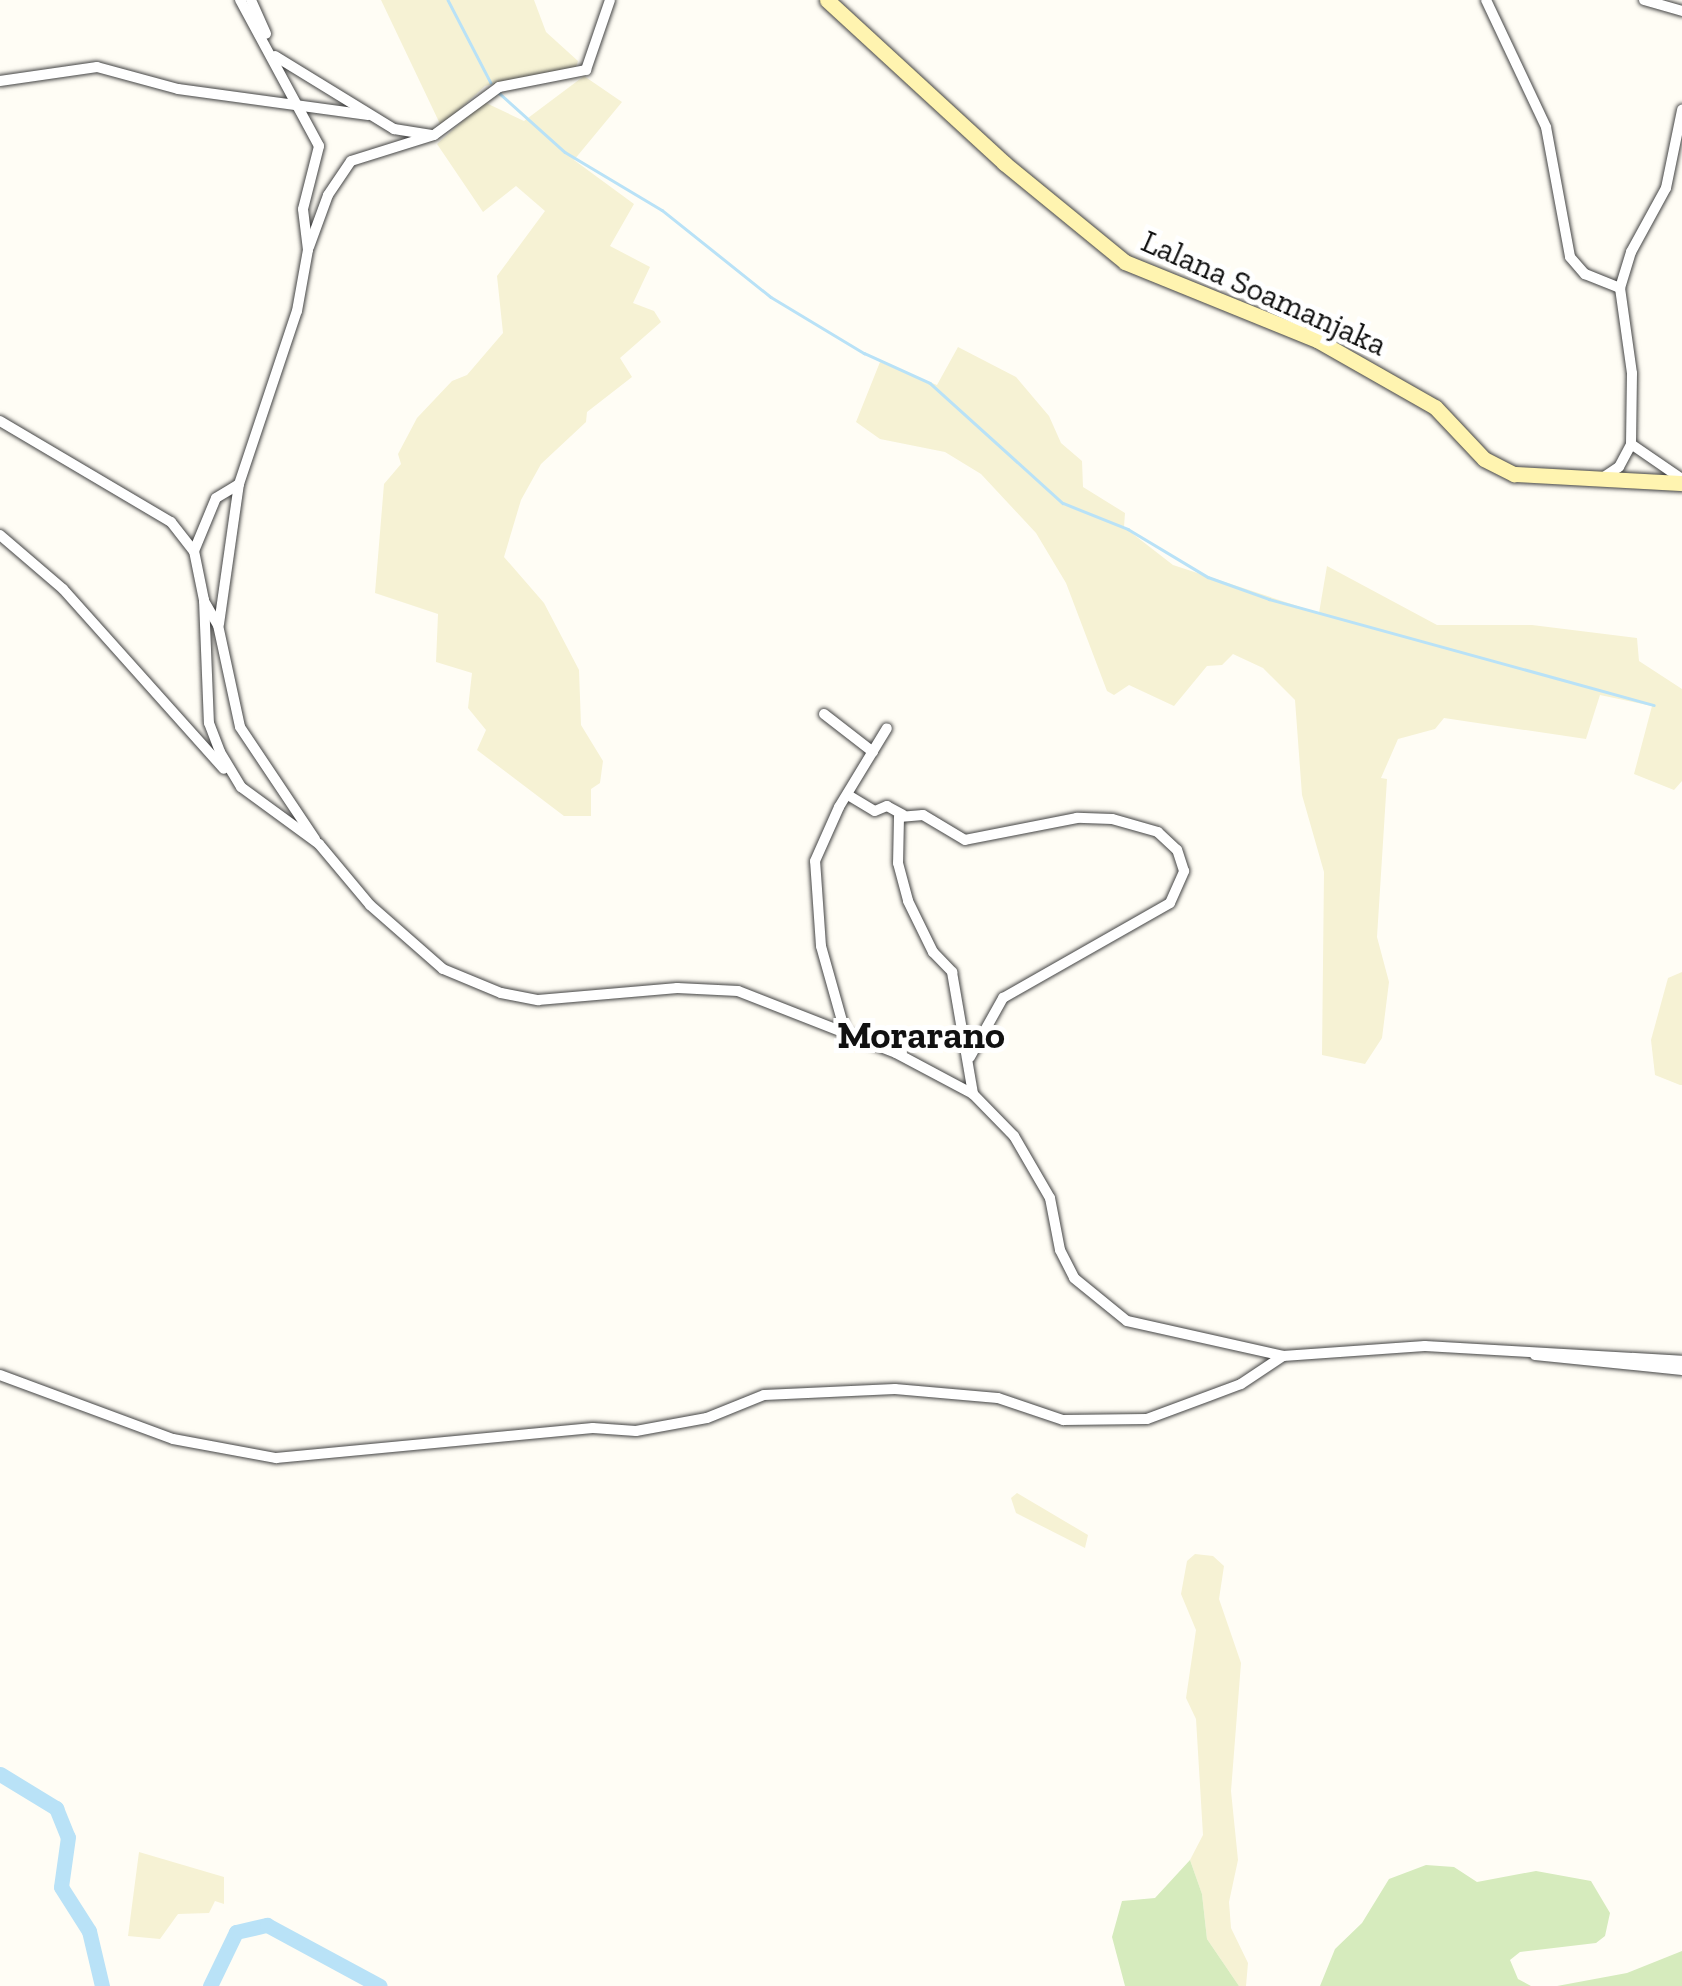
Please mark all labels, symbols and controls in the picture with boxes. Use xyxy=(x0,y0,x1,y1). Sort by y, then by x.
street label: Lalana Soamanjaka xyxy=(1136,222,1392,364)
district label: Morarano xyxy=(837,1013,1005,1059)

